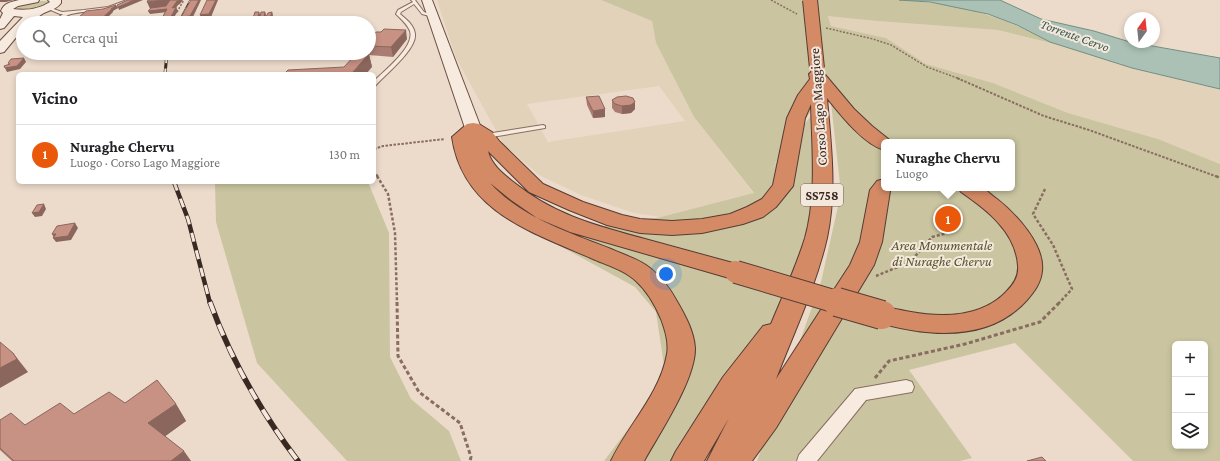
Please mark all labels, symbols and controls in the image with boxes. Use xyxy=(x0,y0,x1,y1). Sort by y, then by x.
north arrow xyxy=(1124,12,1160,48)
search box xyxy=(16,16,376,60)
water label: Torrente Cervo xyxy=(1038,16,1112,55)
icon: search xyxy=(30,27,52,49)
text: Cerca qui xyxy=(62,30,118,46)
street label: Corso Lago Maggiore xyxy=(806,48,830,166)
text: Vicino xyxy=(32,89,78,108)
text: Nuraghe Chervu xyxy=(70,139,174,155)
popup xyxy=(881,139,1015,191)
text: 1 xyxy=(43,147,47,162)
text: 130 m xyxy=(329,147,360,162)
text: Nuraghe Chervu xyxy=(896,150,1000,166)
text: Luogo · Corso Lago Maggiore xyxy=(70,155,220,170)
text: Luogo xyxy=(896,166,928,181)
road number: SS758 xyxy=(801,184,843,206)
pin: 1 xyxy=(935,204,961,234)
park label: Area Monumentale di Nuraghe Chervu xyxy=(891,237,993,269)
your location xyxy=(656,264,676,284)
map controls xyxy=(1172,341,1208,449)
button: + xyxy=(1172,341,1208,377)
button: − xyxy=(1172,377,1208,413)
button: layers xyxy=(1172,413,1208,449)

